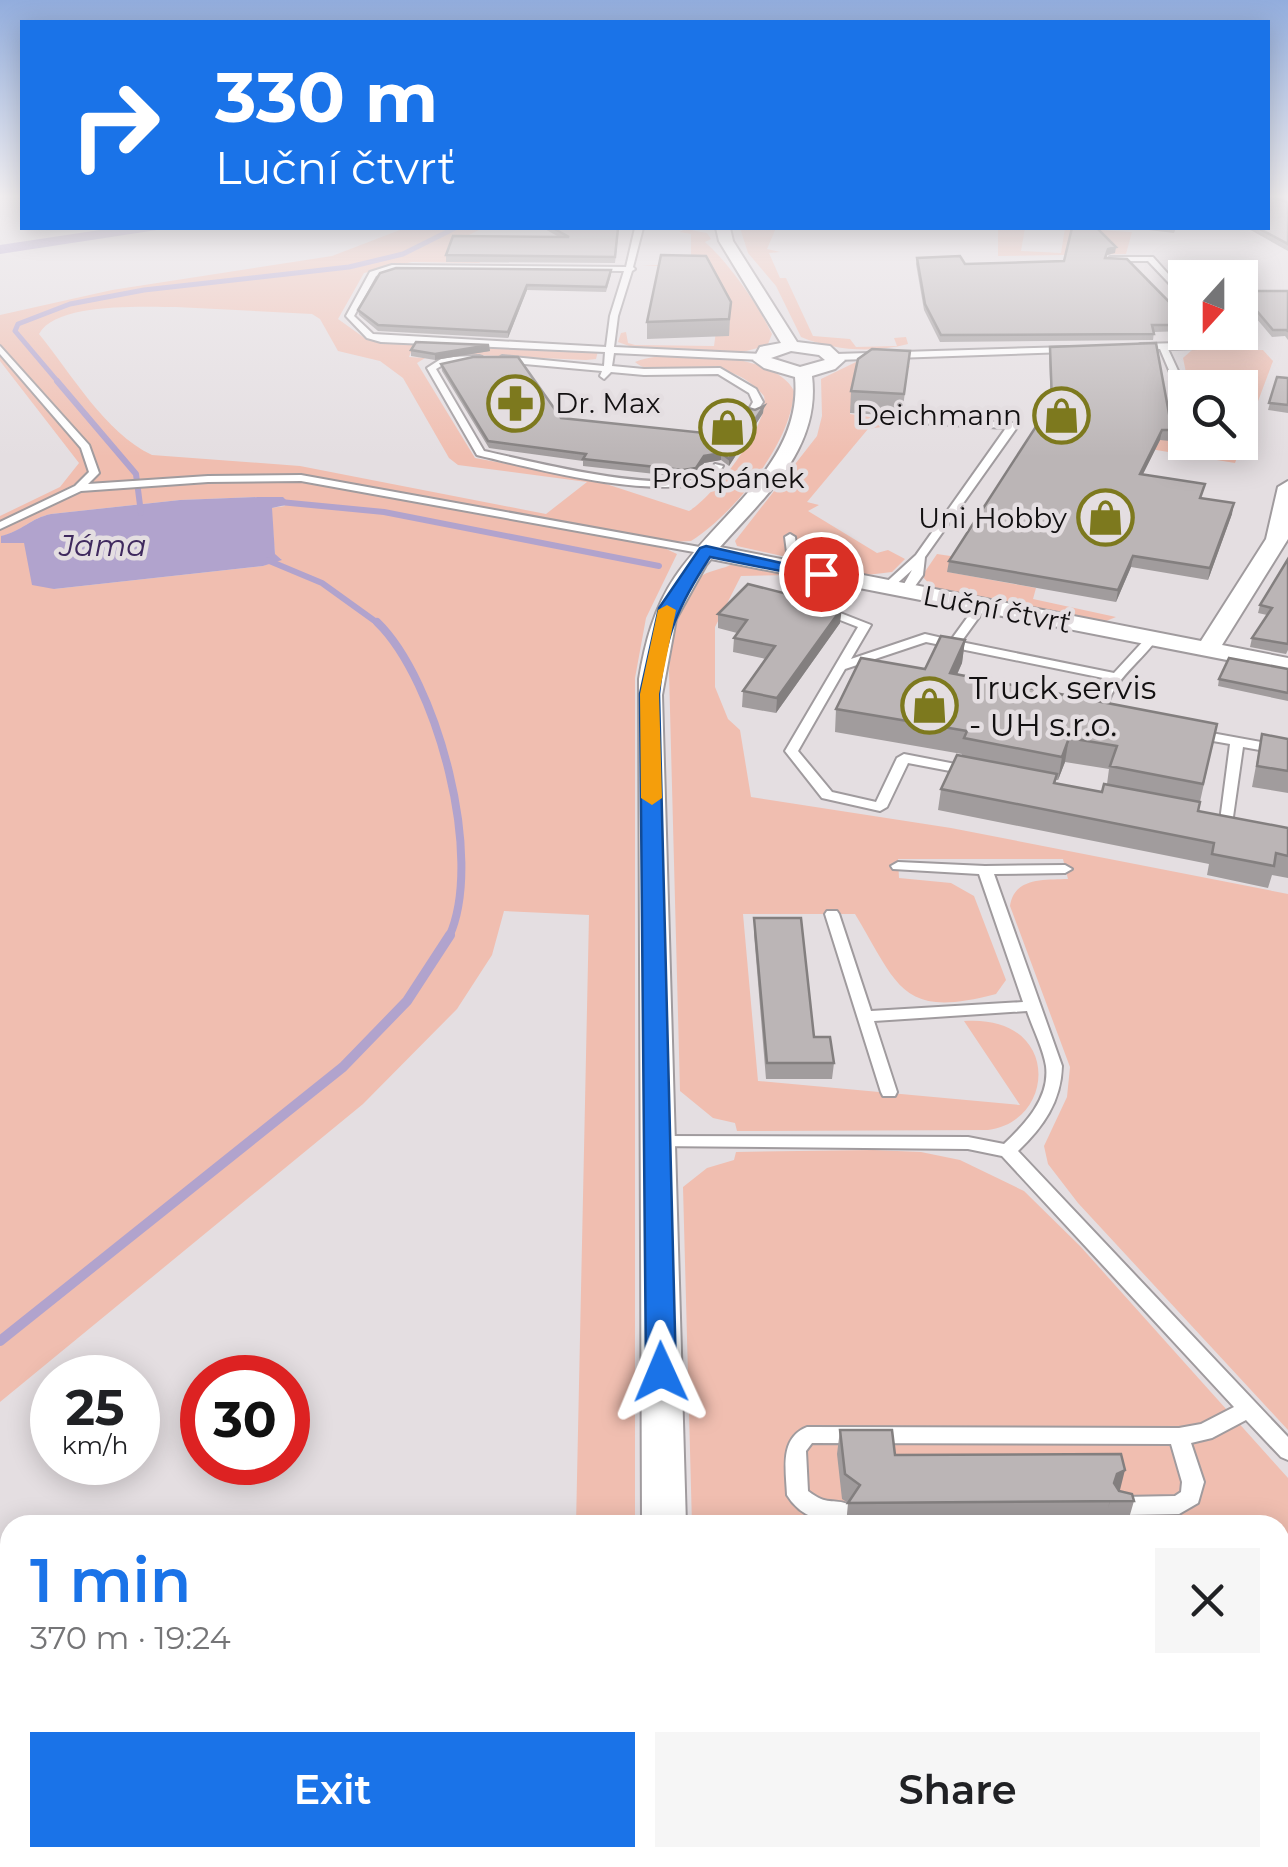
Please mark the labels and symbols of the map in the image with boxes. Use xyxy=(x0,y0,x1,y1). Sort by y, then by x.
north arrow xyxy=(1168,260,1258,350)
pharmacy icon: Dr. Max xyxy=(486,373,546,433)
shop icon: Deichmann xyxy=(1031,385,1091,445)
place label: Dr. Max xyxy=(555,386,661,420)
shop icon: ProSpánek xyxy=(698,397,758,457)
place label: Deichmann xyxy=(856,398,1022,432)
place label: ProSpánek xyxy=(651,461,805,495)
shop icon: Uni Hobby xyxy=(1076,488,1136,548)
place label: Uni Hobby xyxy=(918,501,1068,535)
water label: Jáma xyxy=(57,527,147,564)
pin xyxy=(779,532,864,617)
street label: Luční čtvrť xyxy=(920,578,1074,640)
place label: Truck servis - UH s.r.o. xyxy=(969,668,1156,744)
shop icon: Truck servis - UH s.r.o. xyxy=(900,675,960,735)
position arrow xyxy=(609,1320,713,1424)
speed limit sign: 30 xyxy=(180,1355,310,1485)

